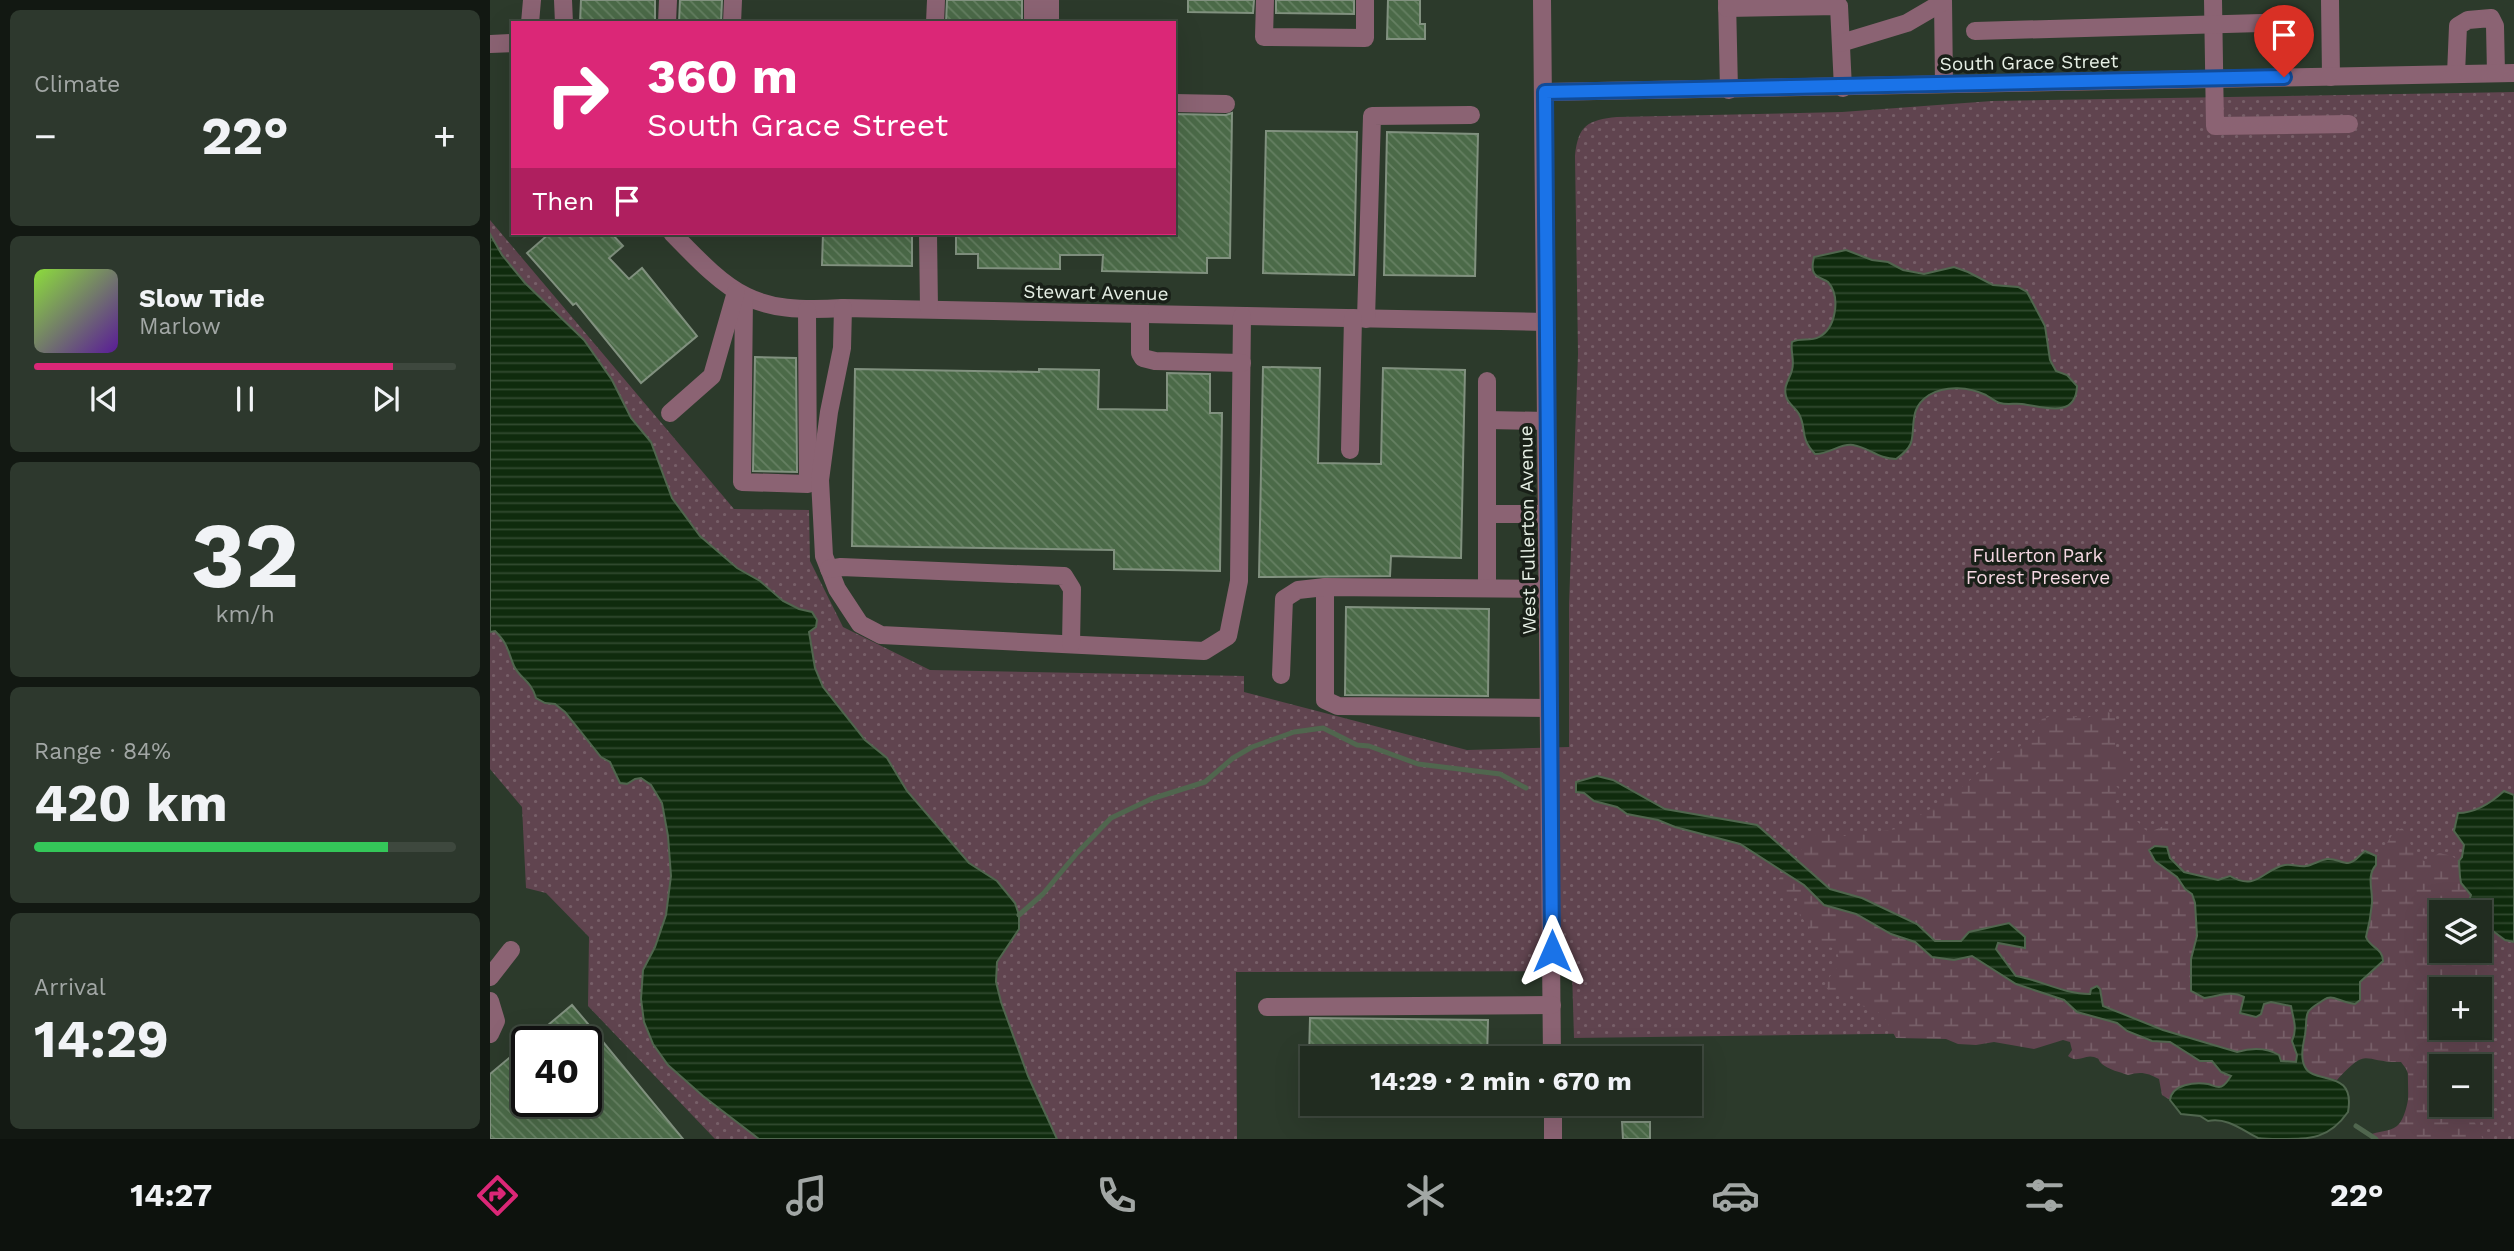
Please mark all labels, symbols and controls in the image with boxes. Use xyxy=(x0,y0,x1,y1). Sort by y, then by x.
pin xyxy=(2254,5,2314,77)
icon: arrive xyxy=(2265,16,2303,54)
text: 360 m xyxy=(647,47,798,105)
icon: right xyxy=(532,49,623,140)
street label: South Grace Street xyxy=(1939,49,2119,76)
text: Climate xyxy=(34,71,120,98)
text: 22° xyxy=(201,106,289,167)
text: South Grace Street xyxy=(647,106,948,144)
text: − xyxy=(34,114,57,158)
text: + xyxy=(433,114,456,158)
icon: arrive xyxy=(608,182,646,220)
text: Then xyxy=(532,186,594,216)
street label: Stewart Avenue xyxy=(1023,280,1169,305)
text: Slow Tide xyxy=(139,283,265,313)
text: Marlow xyxy=(139,313,221,340)
icon: previous xyxy=(85,380,123,418)
icon: pause xyxy=(226,380,264,418)
icon: next xyxy=(367,380,405,418)
street label: West Fullerton Avenue xyxy=(1514,425,1541,635)
text: 32 xyxy=(191,502,299,609)
park label: Fullerton Park Forest Preserve xyxy=(1966,544,2110,589)
text: km/h xyxy=(215,601,275,628)
text: Range · 84% xyxy=(34,738,171,765)
text: 420 km xyxy=(34,773,228,834)
map controls xyxy=(2429,900,2492,1117)
button: layers xyxy=(2429,900,2492,963)
position arrow xyxy=(1515,914,1589,988)
text: Arrival xyxy=(34,974,106,1001)
button: + xyxy=(2429,977,2492,1040)
text: 14:29 xyxy=(34,1009,169,1070)
speed limit sign: 40 xyxy=(511,1026,602,1117)
button: − xyxy=(2429,1054,2492,1117)
text: 14:29 · 2 min · 670 m xyxy=(1370,1066,1632,1096)
icon: directions xyxy=(473,1171,522,1220)
icon: music xyxy=(782,1171,831,1220)
icon: phone xyxy=(1092,1171,1141,1220)
icon: climate xyxy=(1401,1171,1450,1220)
icon: car xyxy=(1711,1171,1760,1220)
icon: filters xyxy=(2020,1171,2069,1220)
text: 14:27 xyxy=(130,1176,212,1214)
text: 22° xyxy=(2330,1176,2384,1214)

